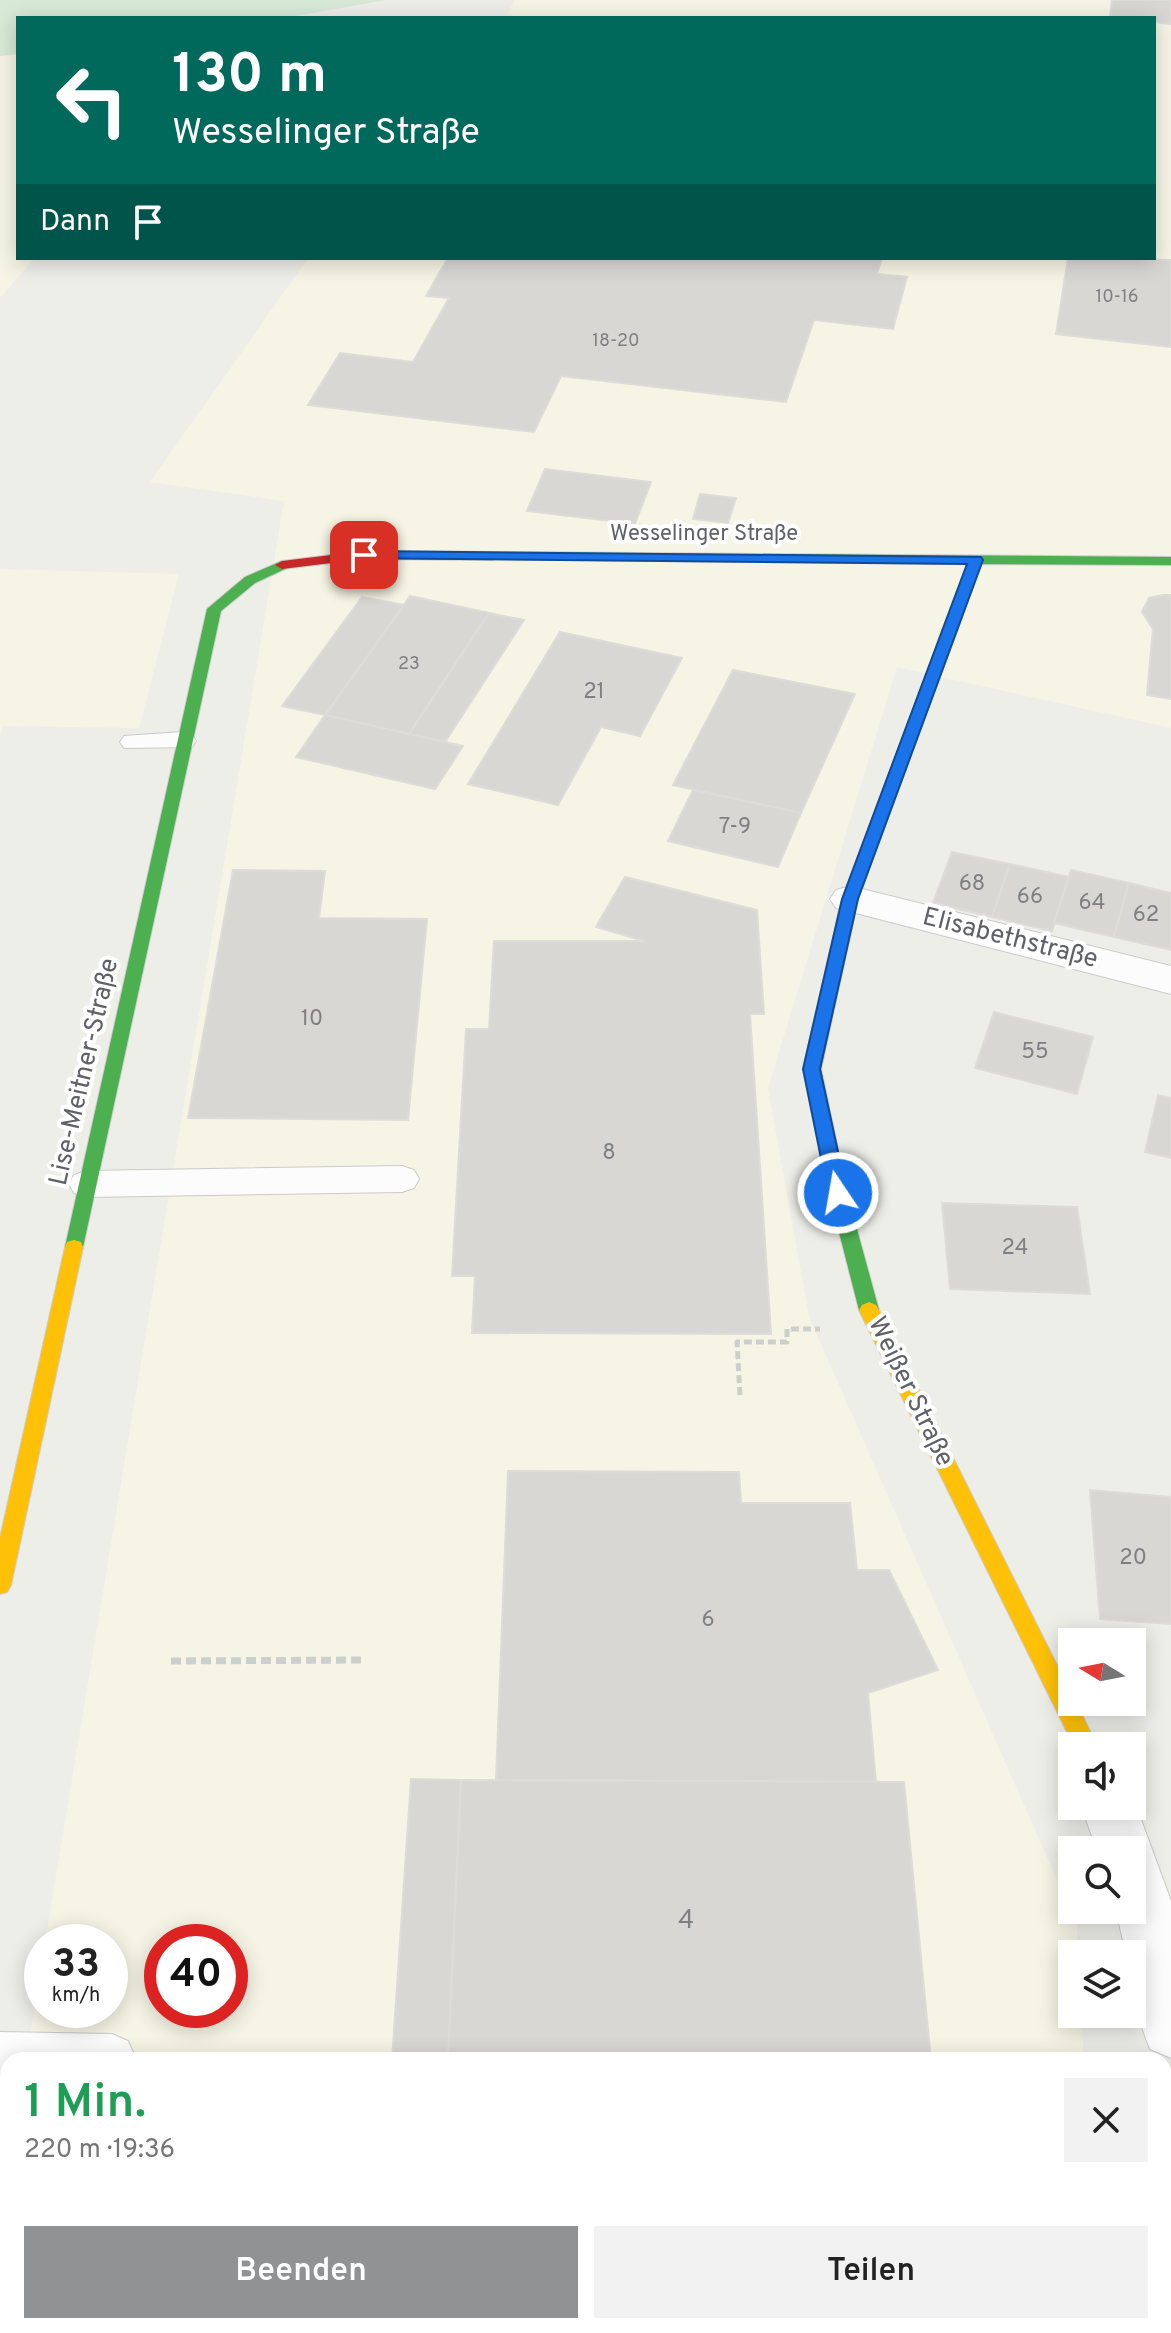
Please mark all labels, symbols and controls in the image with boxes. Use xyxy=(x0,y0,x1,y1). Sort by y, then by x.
text: 130 m xyxy=(172,42,327,112)
icon: left xyxy=(40,48,144,152)
text: Wesselinger Straße xyxy=(172,111,480,157)
icon: arrive xyxy=(126,200,170,244)
text: Dann xyxy=(40,204,110,241)
house number: 10-16 xyxy=(1096,286,1138,309)
house number: 18-20 xyxy=(592,330,640,353)
pin xyxy=(330,521,398,589)
street label: Wesselinger Straße xyxy=(610,521,798,548)
icon: arrive xyxy=(342,533,386,577)
house number: 23 xyxy=(398,653,420,676)
house number: 21 xyxy=(583,679,605,706)
house number: 7-9 xyxy=(719,814,751,841)
house number: 68 xyxy=(959,871,985,898)
house number: 66 xyxy=(1017,884,1043,911)
house number: 64 xyxy=(1079,890,1105,917)
street label: Elisabethstraße xyxy=(919,901,1101,977)
house number: 62 xyxy=(1133,902,1159,929)
street label: Lise-Meitner-Straße xyxy=(43,955,127,1189)
house number: 10 xyxy=(301,1006,323,1033)
house number: 55 xyxy=(1021,1039,1049,1066)
house number: 8 xyxy=(602,1140,616,1167)
position arrow xyxy=(796,1151,880,1235)
house number: 24 xyxy=(1002,1235,1028,1262)
street label: Weißer Straße xyxy=(860,1312,960,1472)
house number: 20 xyxy=(1119,1545,1147,1572)
house number: 6 xyxy=(701,1607,715,1634)
north arrow xyxy=(1058,1628,1146,1716)
map controls xyxy=(1058,1628,1146,2028)
button: sound xyxy=(1058,1732,1146,1820)
button: search xyxy=(1058,1836,1146,1924)
house number: 4 xyxy=(678,1905,694,1938)
speed limit sign: 40 xyxy=(144,1924,248,2028)
button: layers xyxy=(1058,1940,1146,2028)
text: 33 xyxy=(52,1941,100,1991)
text: km/h xyxy=(52,1983,100,2009)
text: 1 Min. xyxy=(24,2074,146,2134)
button: close xyxy=(1064,2078,1148,2162)
text: 220 m · 19:36 xyxy=(24,2134,175,2167)
button: Beenden xyxy=(24,2226,578,2318)
button: Teilen xyxy=(594,2226,1148,2318)

